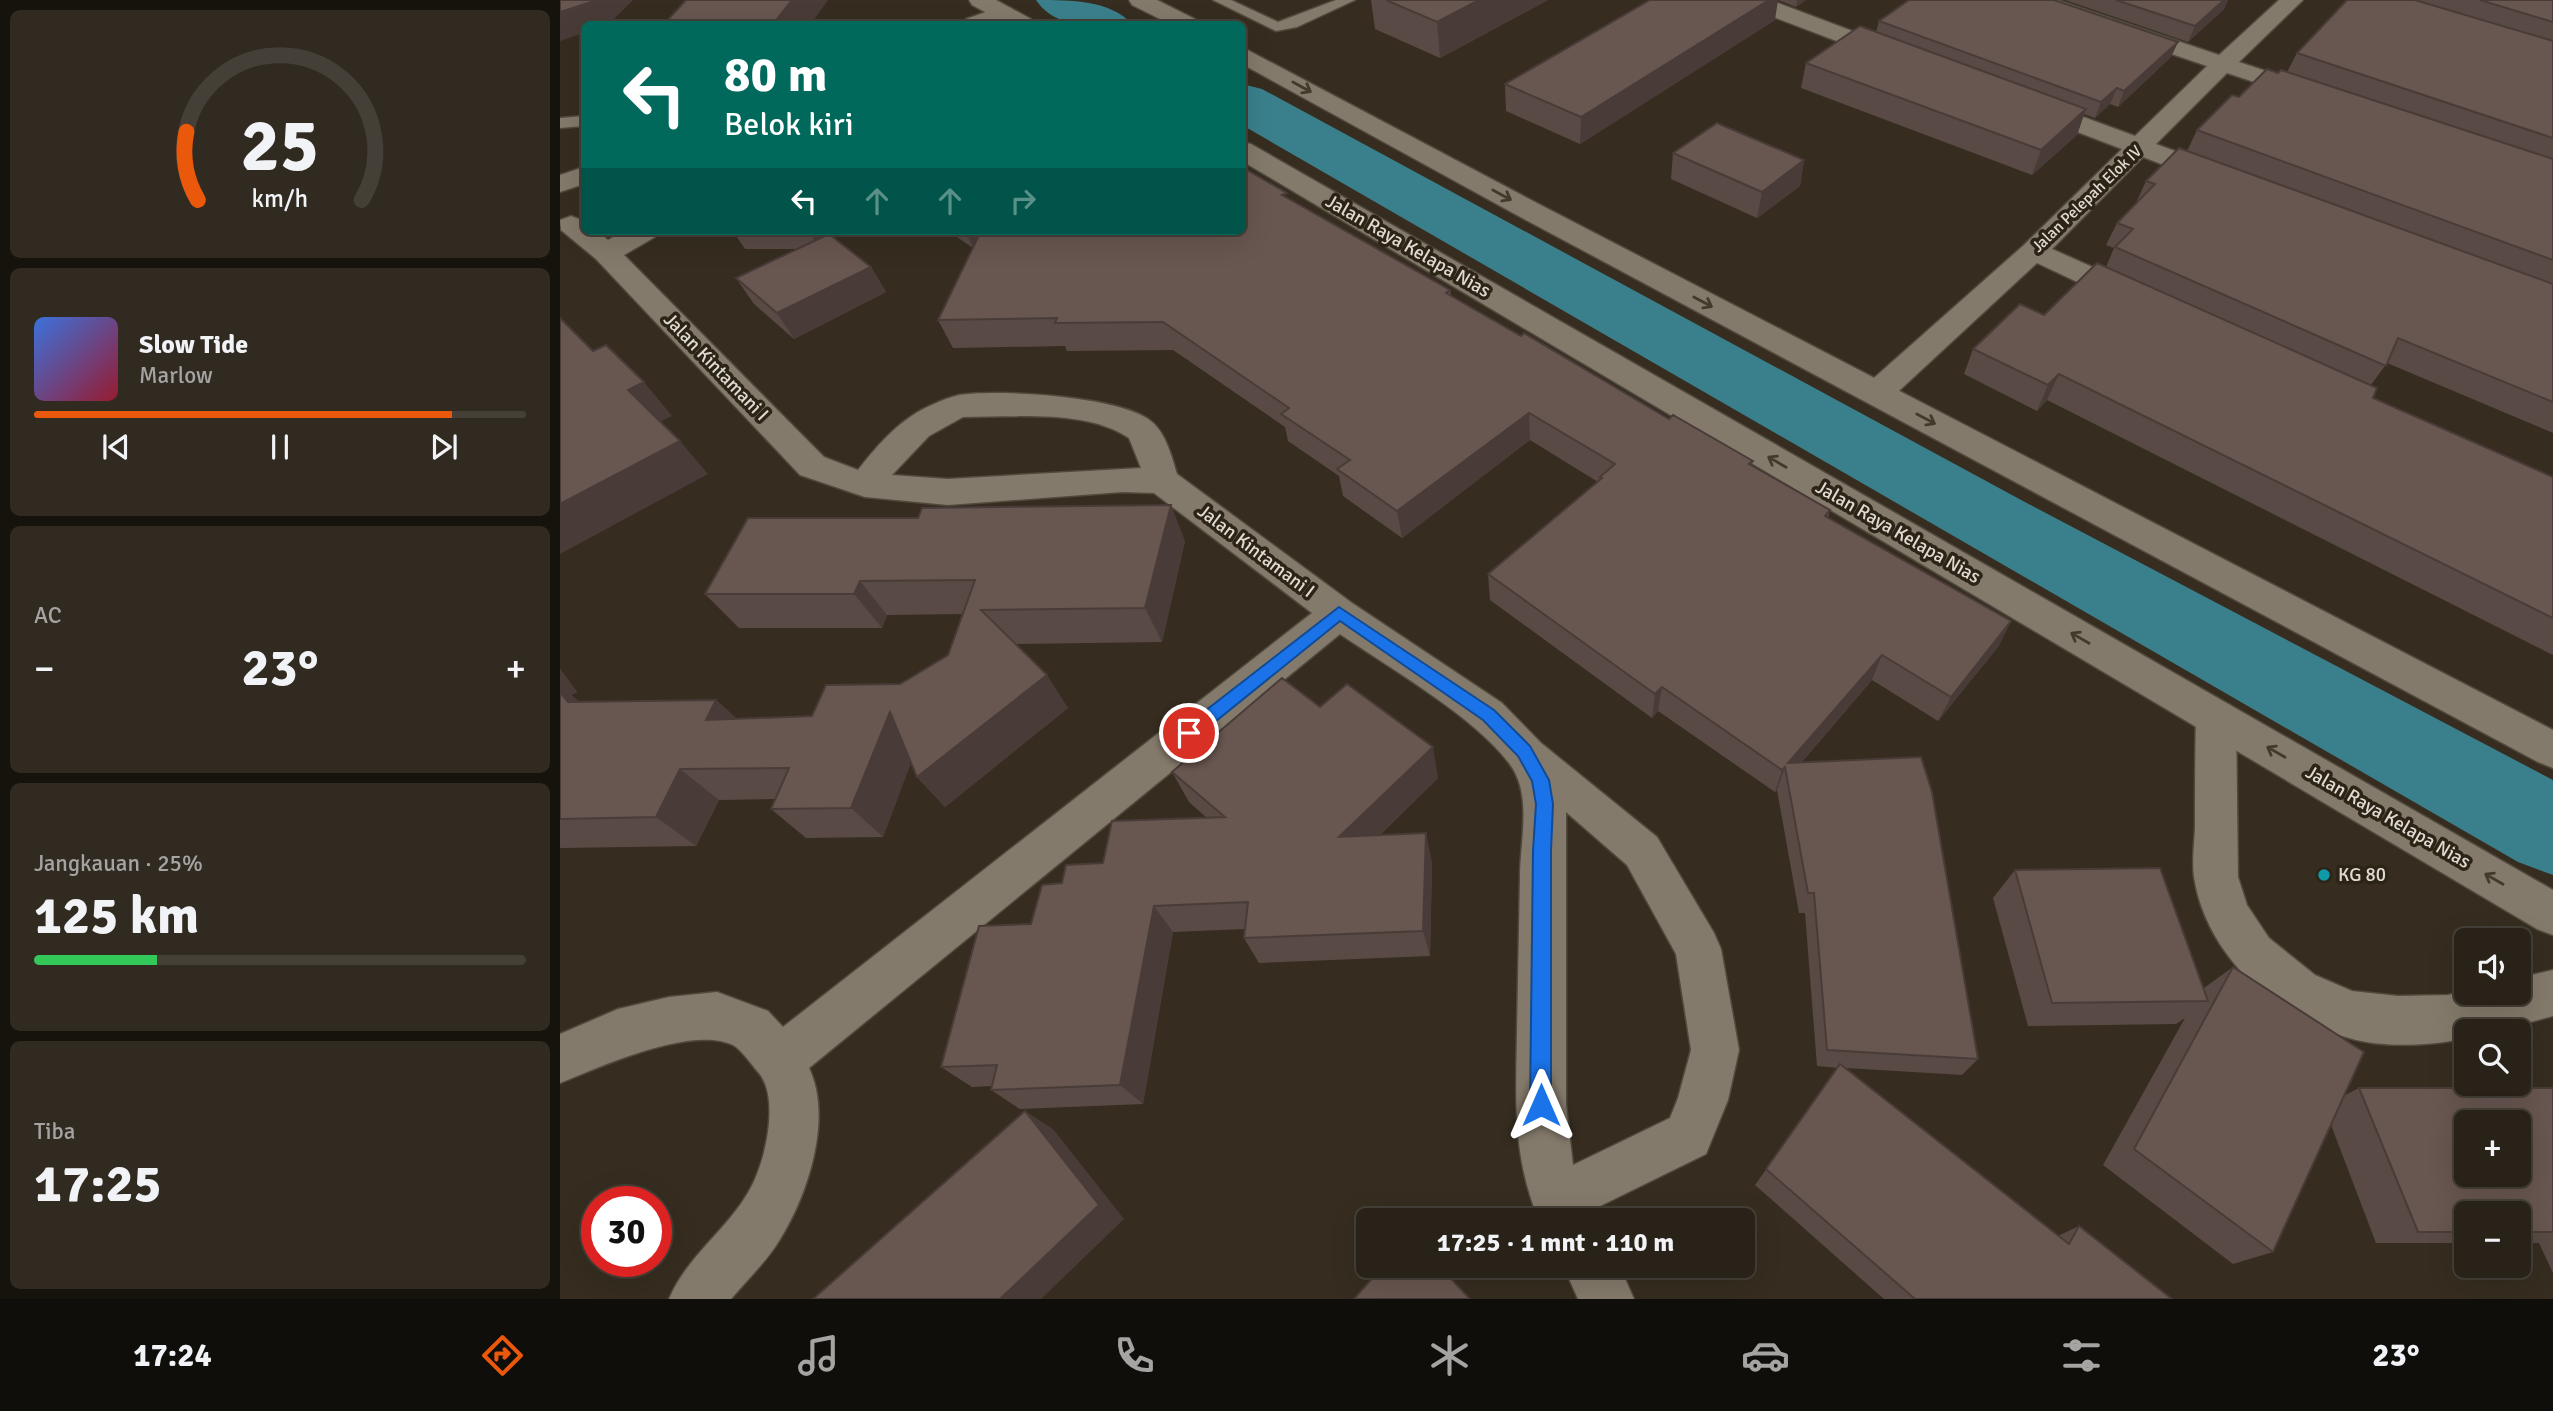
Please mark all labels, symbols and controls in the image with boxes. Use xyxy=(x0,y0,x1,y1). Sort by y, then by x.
text: 80 m xyxy=(724,45,827,105)
icon: left xyxy=(609,49,700,140)
one-way arrow xyxy=(1292,80,1312,94)
text: 25 xyxy=(241,102,319,191)
text: Belok kiri xyxy=(724,105,854,144)
street label: Jalan Pelepah Elok IV xyxy=(2028,141,2146,257)
icon: left xyxy=(785,182,823,220)
icon: ahead xyxy=(858,182,896,220)
icon: ahead xyxy=(931,182,969,220)
icon: right xyxy=(1004,182,1042,220)
text: km/h xyxy=(252,183,308,214)
one-way arrow xyxy=(1492,188,1512,202)
street label: Jalan Raya Kelapa Nias xyxy=(1321,189,1495,303)
one-way arrow xyxy=(1693,295,1713,309)
street label: Jalan Kintamani I xyxy=(659,308,773,426)
text: Slow Tide xyxy=(139,329,248,361)
text: Marlow xyxy=(139,361,213,390)
one-way arrow xyxy=(1915,413,1936,427)
icon: previous xyxy=(97,428,135,466)
icon: pause xyxy=(261,428,299,466)
icon: next xyxy=(425,428,463,466)
one-way arrow xyxy=(1768,455,1788,469)
street label: Jalan Raya Kelapa Nias xyxy=(1811,475,1985,589)
street label: Jalan Kintamani I xyxy=(1193,499,1319,603)
text: AC xyxy=(34,601,62,630)
one-way arrow xyxy=(2070,631,2091,644)
text: 23° xyxy=(242,636,318,700)
text: − xyxy=(34,645,55,692)
text: + xyxy=(505,645,526,692)
pin xyxy=(1159,703,1219,763)
icon: arrive xyxy=(1170,714,1208,752)
one-way arrow xyxy=(2267,745,2287,759)
street label: Jalan Raya Kelapa Nias xyxy=(2301,760,2475,874)
text: Jangkauan · 25% xyxy=(34,849,203,878)
place label: KG 80 xyxy=(2338,863,2386,887)
marker: KG 80 xyxy=(2316,867,2332,883)
one-way arrow xyxy=(2484,872,2504,886)
text: 125 km xyxy=(34,884,199,948)
map controls xyxy=(2454,928,2531,1278)
button: sound xyxy=(2454,928,2531,1005)
button: search xyxy=(2454,1019,2531,1096)
position arrow xyxy=(1504,1068,1578,1142)
button: + xyxy=(2454,1110,2531,1187)
text: Tiba xyxy=(34,1117,75,1146)
text: 17:25 xyxy=(34,1152,162,1216)
speed limit sign: 30 xyxy=(581,1186,672,1277)
button: − xyxy=(2454,1201,2531,1278)
text: 17:25 · 1 mnt · 110 m xyxy=(1437,1227,1674,1259)
icon: directions xyxy=(478,1331,527,1380)
icon: music xyxy=(794,1331,843,1380)
icon: phone xyxy=(1110,1331,1159,1380)
icon: climate xyxy=(1425,1331,1474,1380)
icon: car xyxy=(1741,1331,1790,1380)
icon: filters xyxy=(2057,1331,2106,1380)
text: 17:24 xyxy=(133,1336,212,1375)
text: 23° xyxy=(2372,1336,2420,1375)

